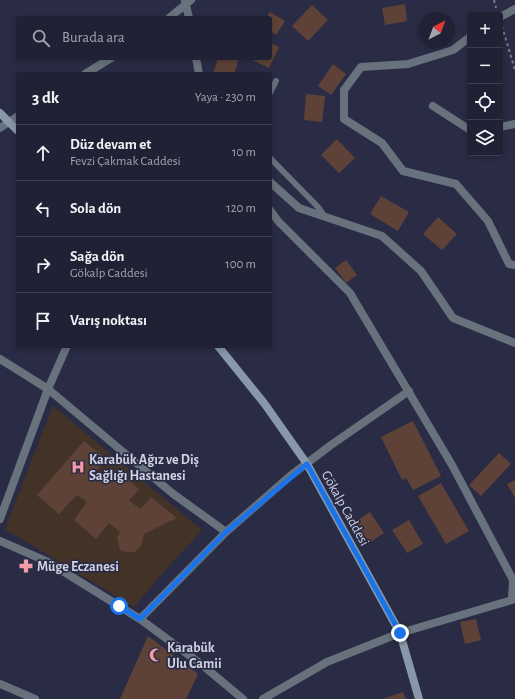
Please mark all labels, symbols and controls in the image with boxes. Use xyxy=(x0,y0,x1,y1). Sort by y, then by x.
north arrow xyxy=(419,12,455,48)
map controls xyxy=(467,12,503,156)
button: + xyxy=(467,12,503,48)
search box xyxy=(16,16,272,60)
icon: search xyxy=(30,27,52,49)
text: Burada ara xyxy=(62,30,125,45)
button: − xyxy=(467,48,503,84)
button: locate xyxy=(467,84,503,120)
text: 3 dk xyxy=(32,89,59,106)
text: Yaya · 230 m xyxy=(195,91,256,104)
button: layers xyxy=(467,120,503,156)
text: Düz devam et xyxy=(70,137,151,152)
icon: ahead xyxy=(32,142,54,164)
text: 10 m xyxy=(232,146,256,159)
text: Fevzi Çakmak Caddesi xyxy=(70,155,181,168)
icon: left xyxy=(32,198,54,220)
text: Sola dön xyxy=(70,201,121,216)
text: 120 m xyxy=(226,202,256,215)
text: Sağa dön xyxy=(70,249,124,264)
icon: right xyxy=(32,254,54,276)
text: 100 m xyxy=(225,258,256,271)
text: Gökalp Caddesi xyxy=(70,267,148,280)
icon: arrive xyxy=(32,310,54,332)
text: Varış noktası xyxy=(70,313,147,328)
place label: Karabük Ağız ve Diş Sağlığı Hastanesi xyxy=(89,453,199,483)
hospital icon: Karabük Ağız ve Diş Sağlığı Hastanesi xyxy=(70,459,86,475)
street label: Gökalp Caddesi xyxy=(319,468,372,548)
pharmacy icon: Müge Eczanesi xyxy=(18,558,34,574)
place label: Müge Eczanesi xyxy=(37,560,119,574)
route start xyxy=(110,597,128,615)
route end xyxy=(391,624,409,642)
place label: Karabük Ulu Camii xyxy=(167,641,222,671)
mosque icon: Karabük Ulu Camii xyxy=(148,647,164,663)

